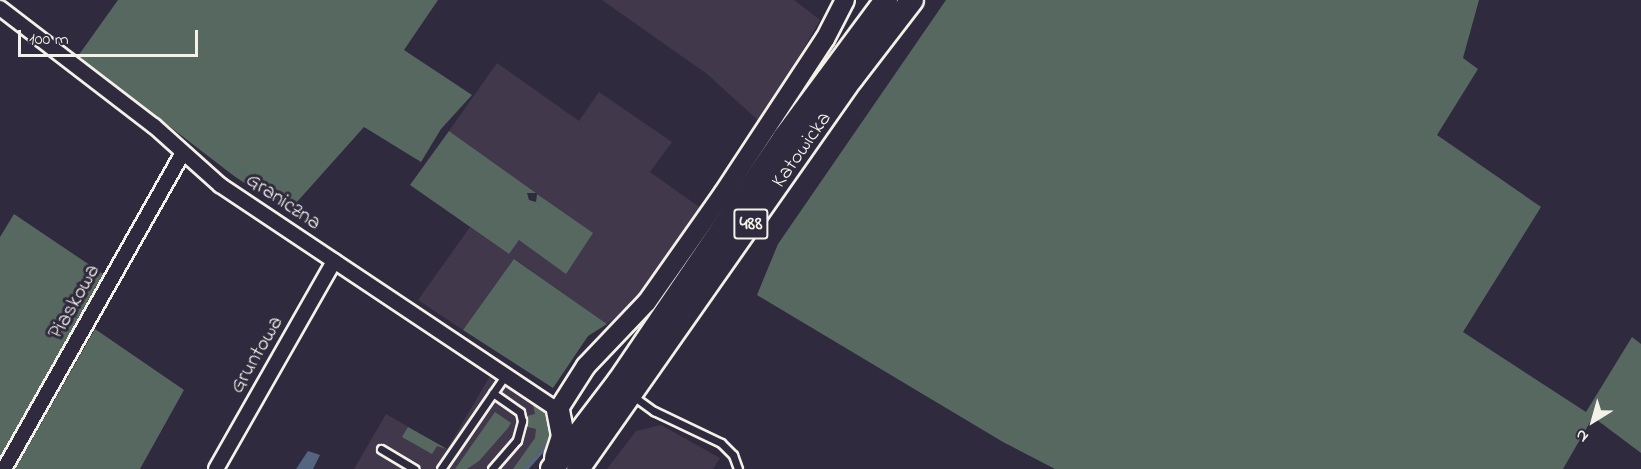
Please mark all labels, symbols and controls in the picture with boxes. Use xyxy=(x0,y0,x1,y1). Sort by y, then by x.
scale bar xyxy=(21,18,201,56)
text: 100 m xyxy=(29,27,69,53)
street label: Katowicka xyxy=(767,107,837,193)
street label: Graniczna xyxy=(241,168,325,236)
road number: 488 xyxy=(733,207,769,241)
street label: Piaskowa xyxy=(44,260,106,344)
street label: Gruntowa xyxy=(225,312,289,398)
north arrow xyxy=(1563,391,1623,451)
text: N xyxy=(1571,423,1594,448)

